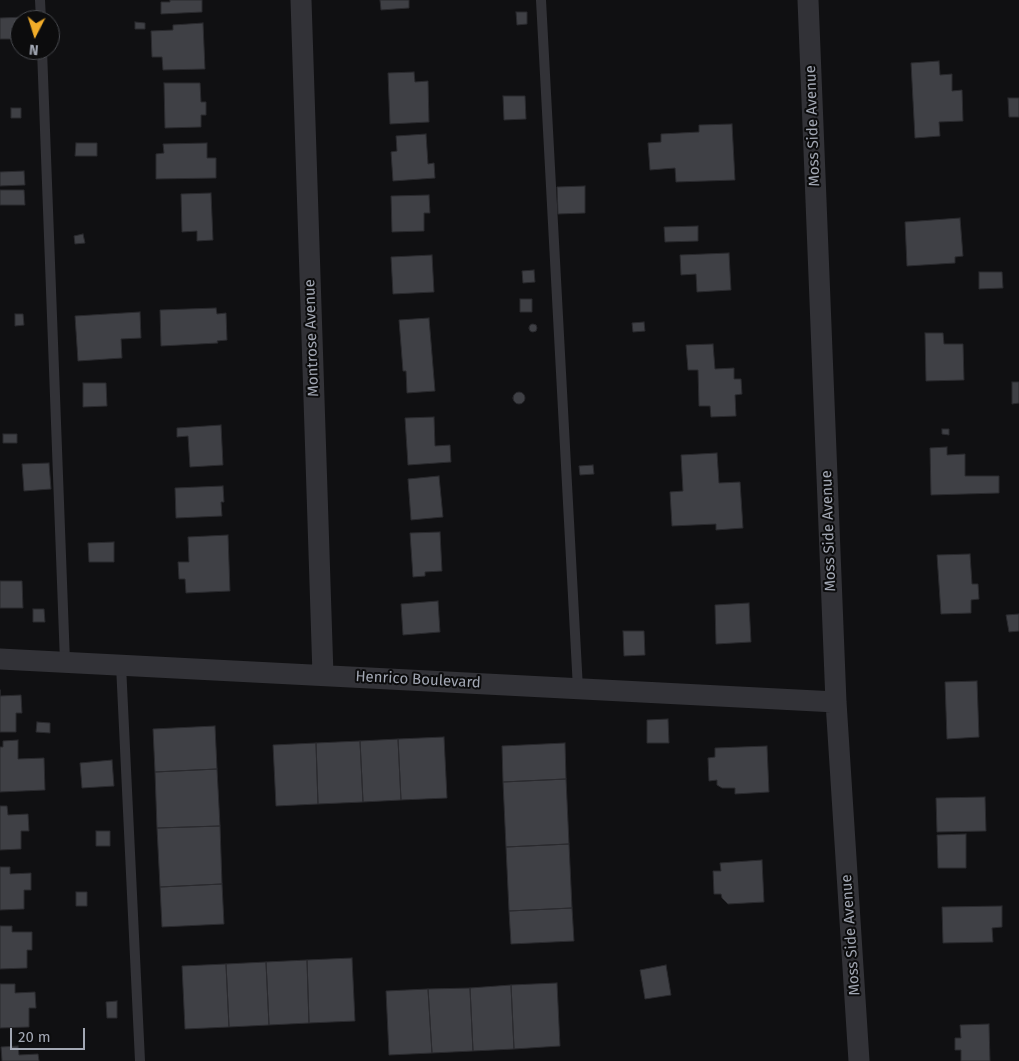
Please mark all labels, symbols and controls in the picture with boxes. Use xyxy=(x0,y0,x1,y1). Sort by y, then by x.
north arrow xyxy=(10,10,60,60)
text: N xyxy=(28,41,39,58)
street label: Moss Side Avenue xyxy=(802,65,824,187)
street label: Montrose Avenue xyxy=(301,279,323,397)
street label: Moss Side Avenue xyxy=(818,470,840,592)
street label: Henrico Boulevard xyxy=(355,668,481,692)
street label: Moss Side Avenue xyxy=(838,874,864,996)
scale bar xyxy=(12,1018,88,1050)
text: 20 m xyxy=(18,1028,51,1046)

